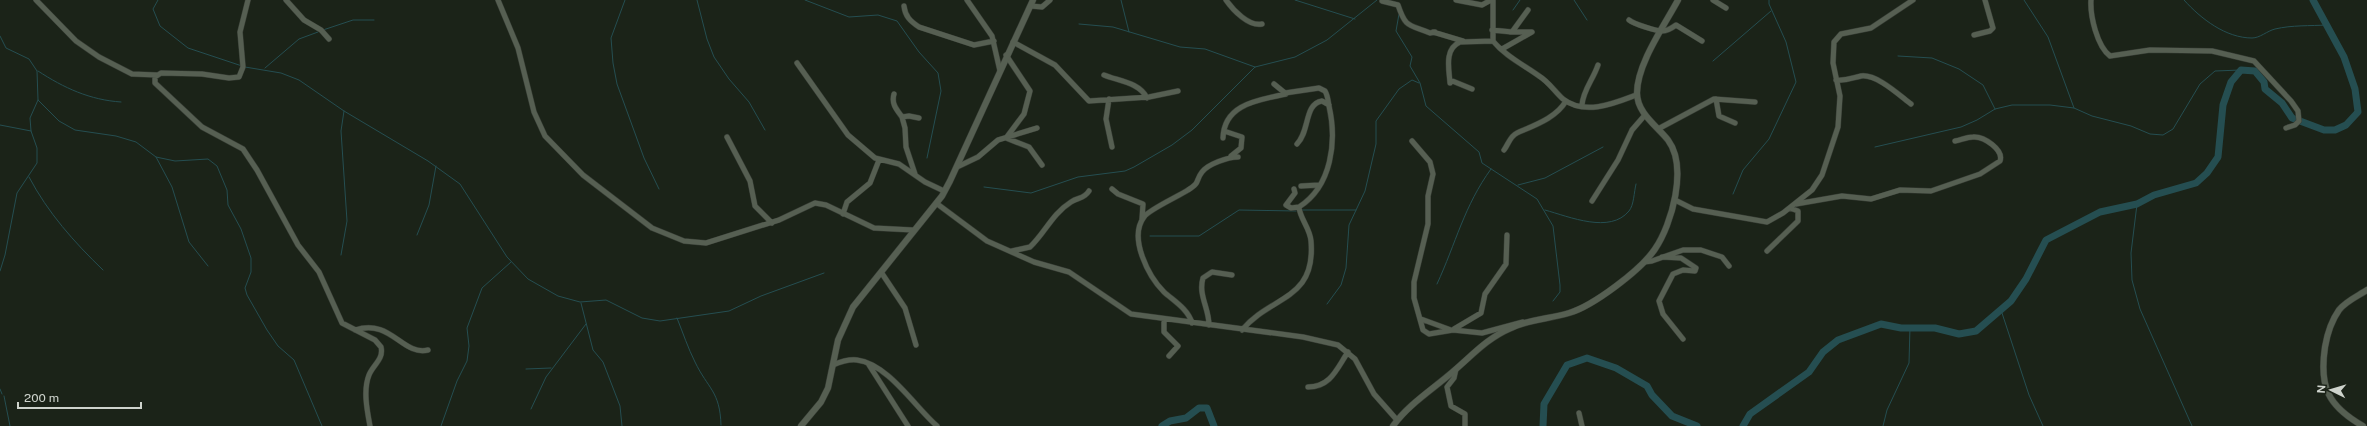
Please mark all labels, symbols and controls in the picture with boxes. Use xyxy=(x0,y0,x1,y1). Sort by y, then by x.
north arrow xyxy=(2311,370,2351,410)
scale bar xyxy=(18,384,141,410)
text: N xyxy=(2315,384,2327,394)
text: 200 m xyxy=(24,391,59,405)

